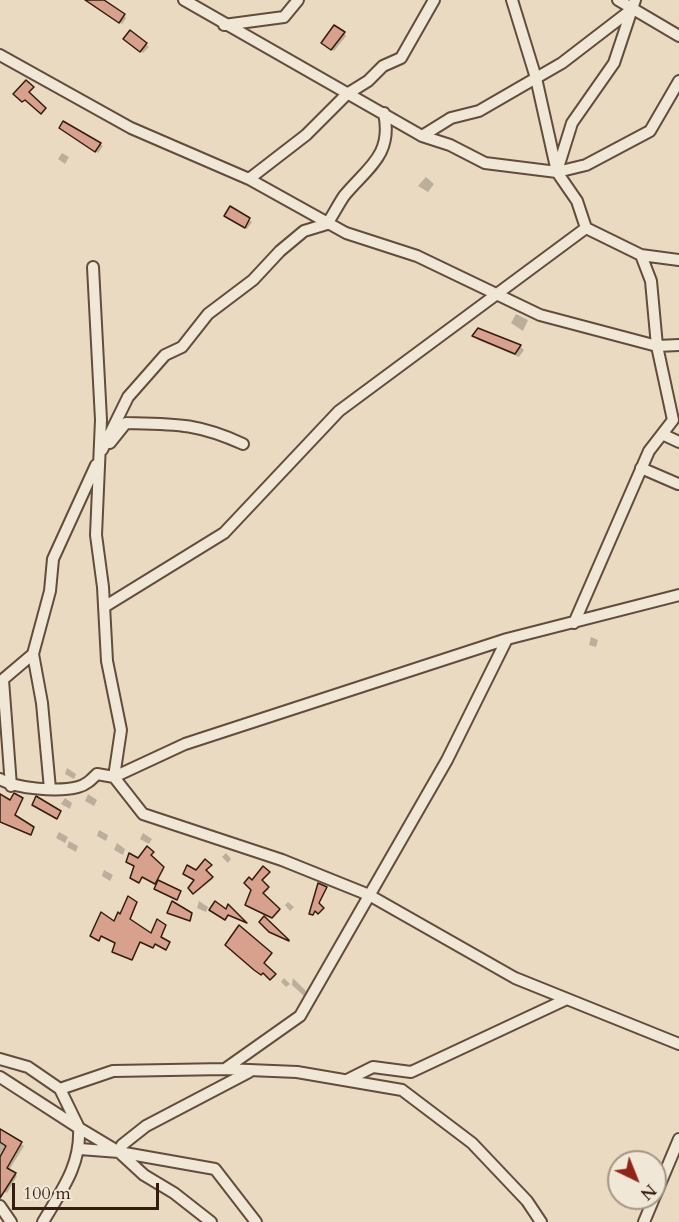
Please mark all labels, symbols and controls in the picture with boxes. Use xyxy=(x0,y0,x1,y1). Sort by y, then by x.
north arrow xyxy=(607,1150,667,1210)
scale bar xyxy=(15,1171,162,1209)
text: N xyxy=(635,1179,660,1204)
text: 100 m xyxy=(23,1181,71,1206)

